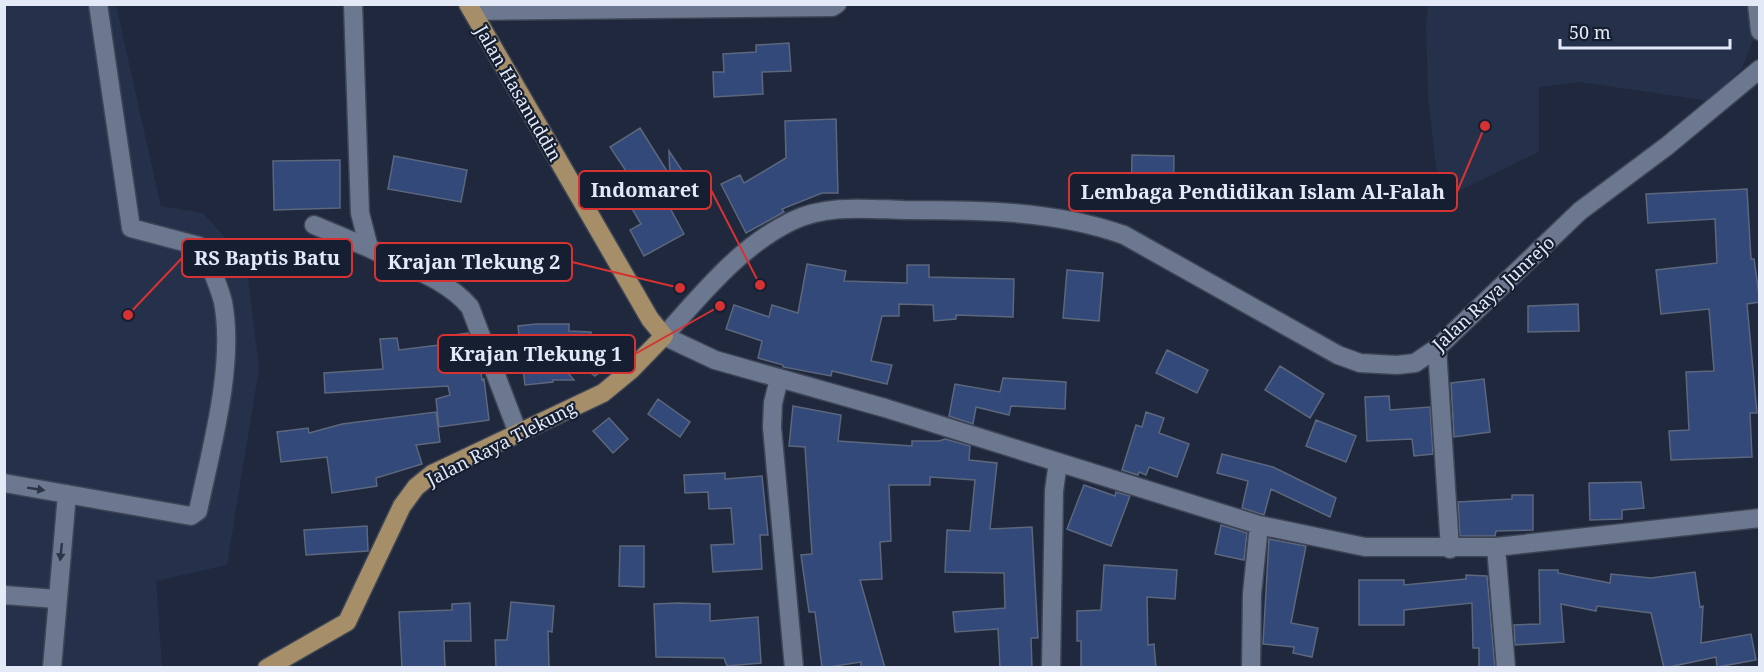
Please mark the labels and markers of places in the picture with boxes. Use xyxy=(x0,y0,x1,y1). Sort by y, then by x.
callout: Indomaret xyxy=(579,171,711,209)
callout: Lembaga Pendidikan Islam Al-Falah xyxy=(1069,173,1457,211)
callout: RS Baptis Batu xyxy=(182,239,352,277)
callout: Krajan Tlekung 2 xyxy=(375,243,572,281)
callout: Krajan Tlekung 1 xyxy=(438,335,635,373)

